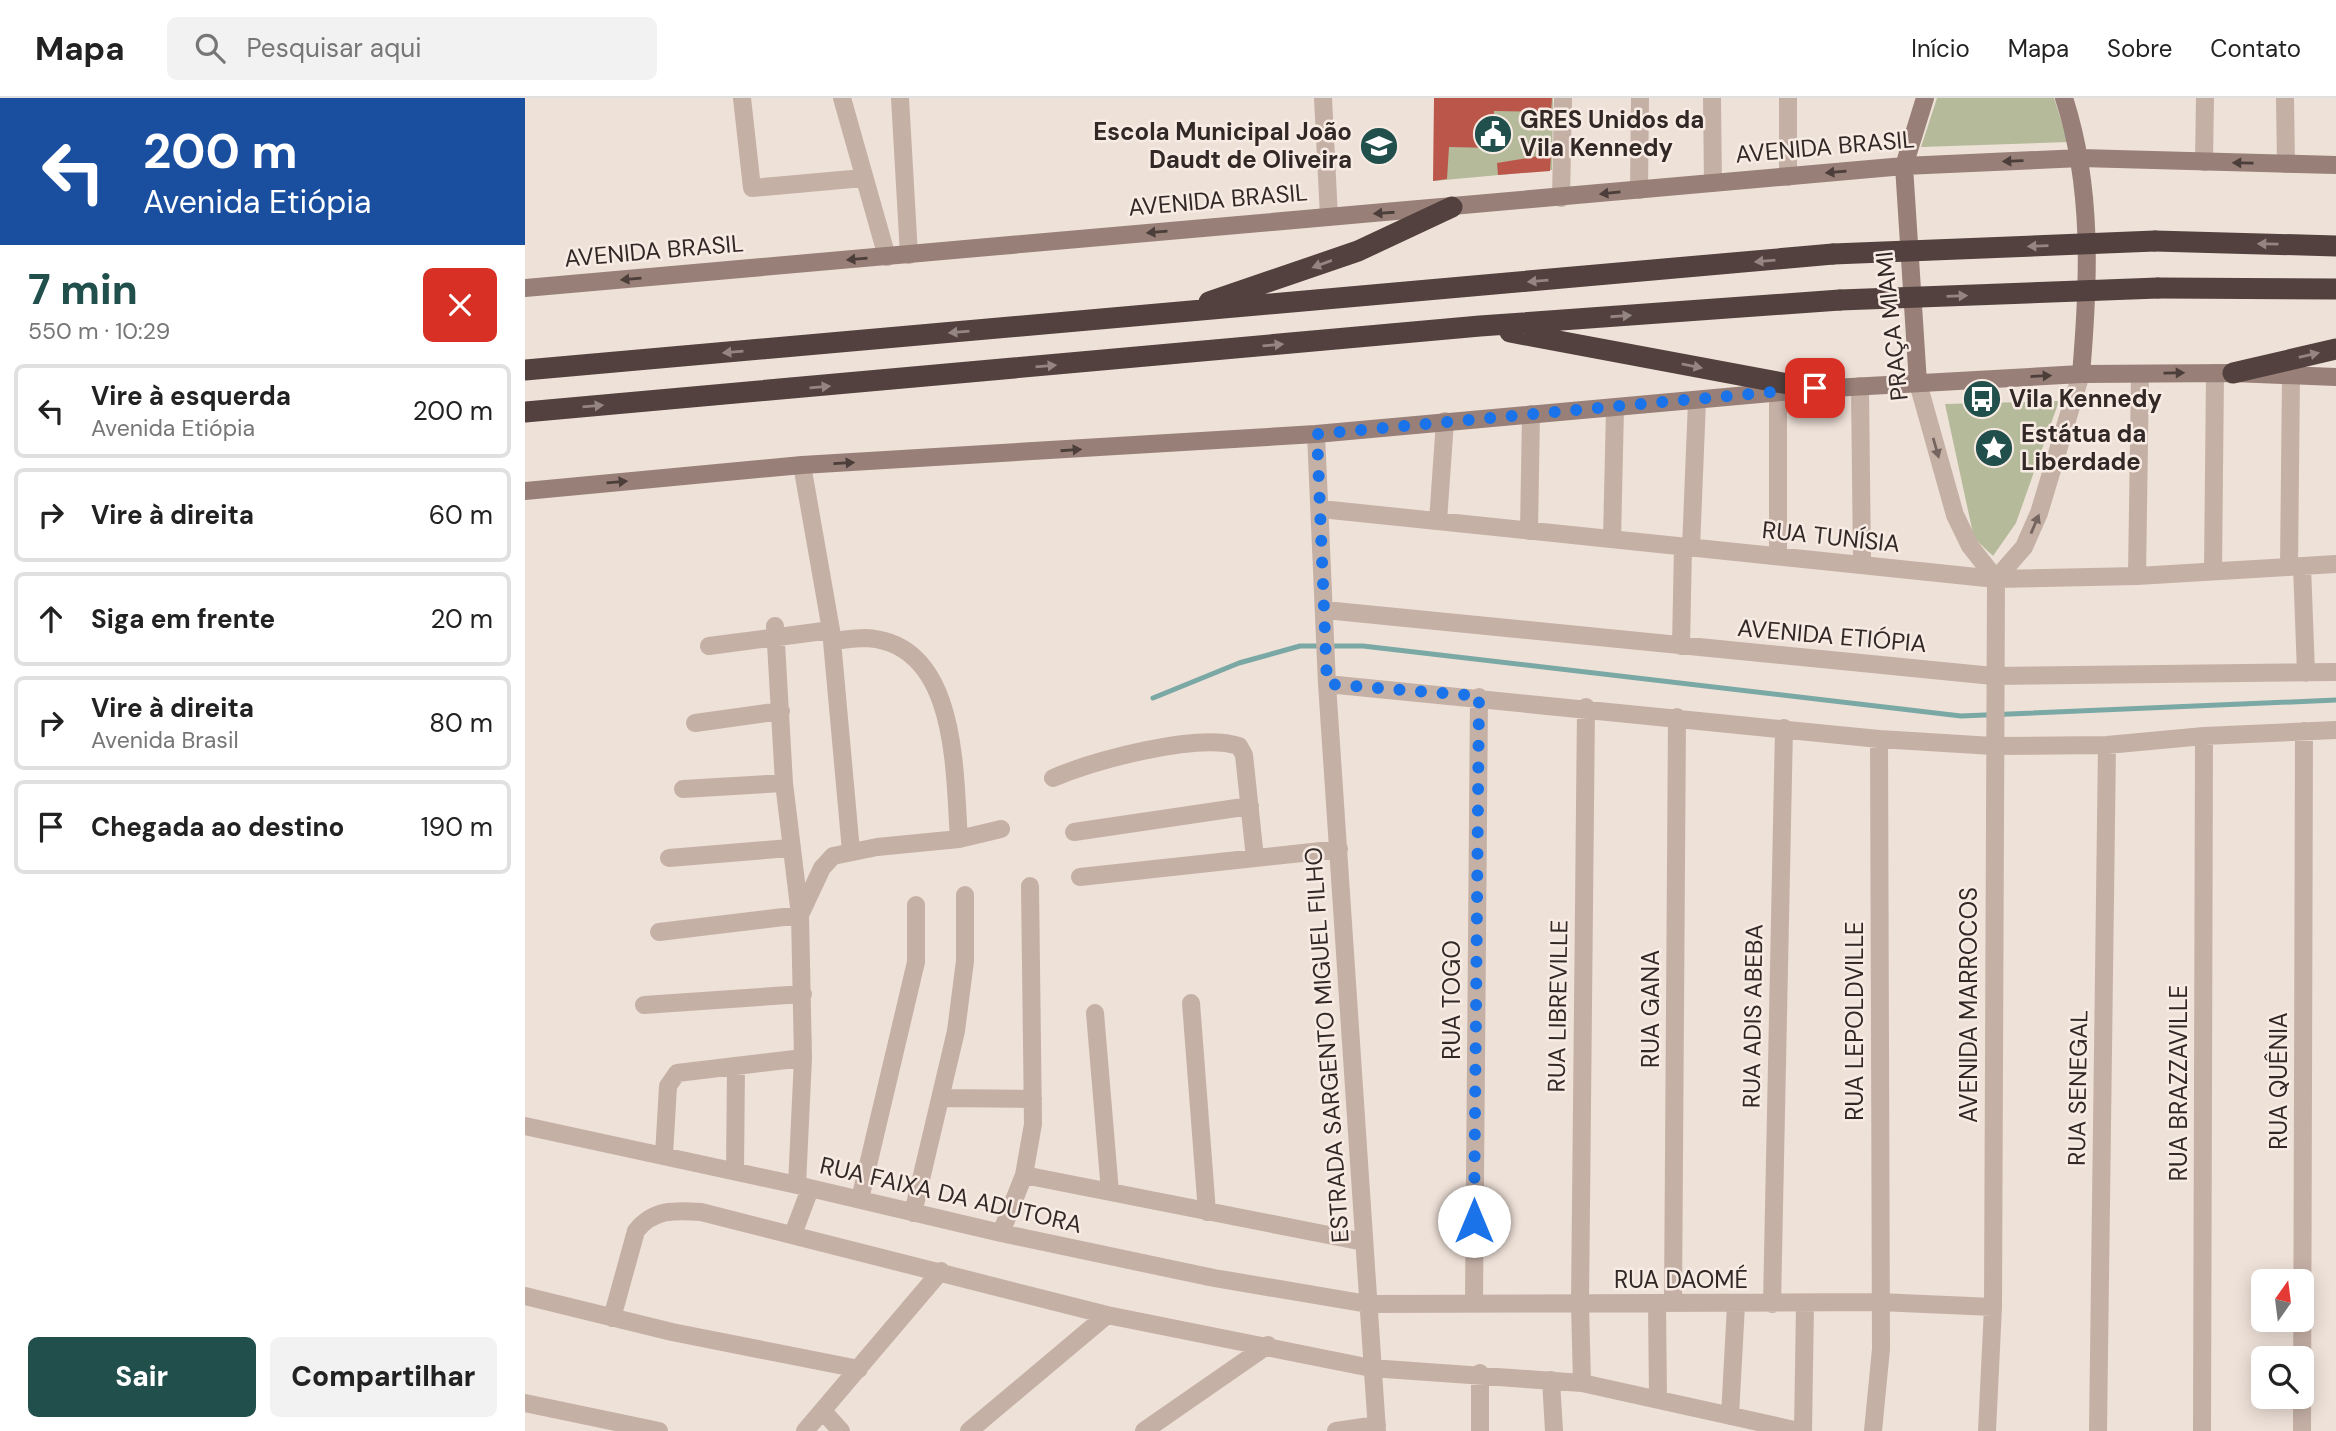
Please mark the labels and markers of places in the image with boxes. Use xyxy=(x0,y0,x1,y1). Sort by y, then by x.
place label: GRES Unidos da Vila Kennedy xyxy=(1520,104,1704,163)
public building icon: GRES Unidos da Vila Kennedy xyxy=(1472,113,1514,155)
place label: Escola Municipal João Daudt de Oliveira xyxy=(1093,116,1352,175)
school or university icon: Escola Municipal João Daudt de Oliveira xyxy=(1358,125,1400,167)
pin xyxy=(1785,358,1845,418)
bus stop icon: Vila Kennedy xyxy=(1961,378,2003,420)
place label: Vila Kennedy xyxy=(2009,383,2163,414)
place label: Estátua da Liberdade xyxy=(2021,418,2146,477)
place icon: Estátua da Liberdade xyxy=(1973,427,2015,469)

